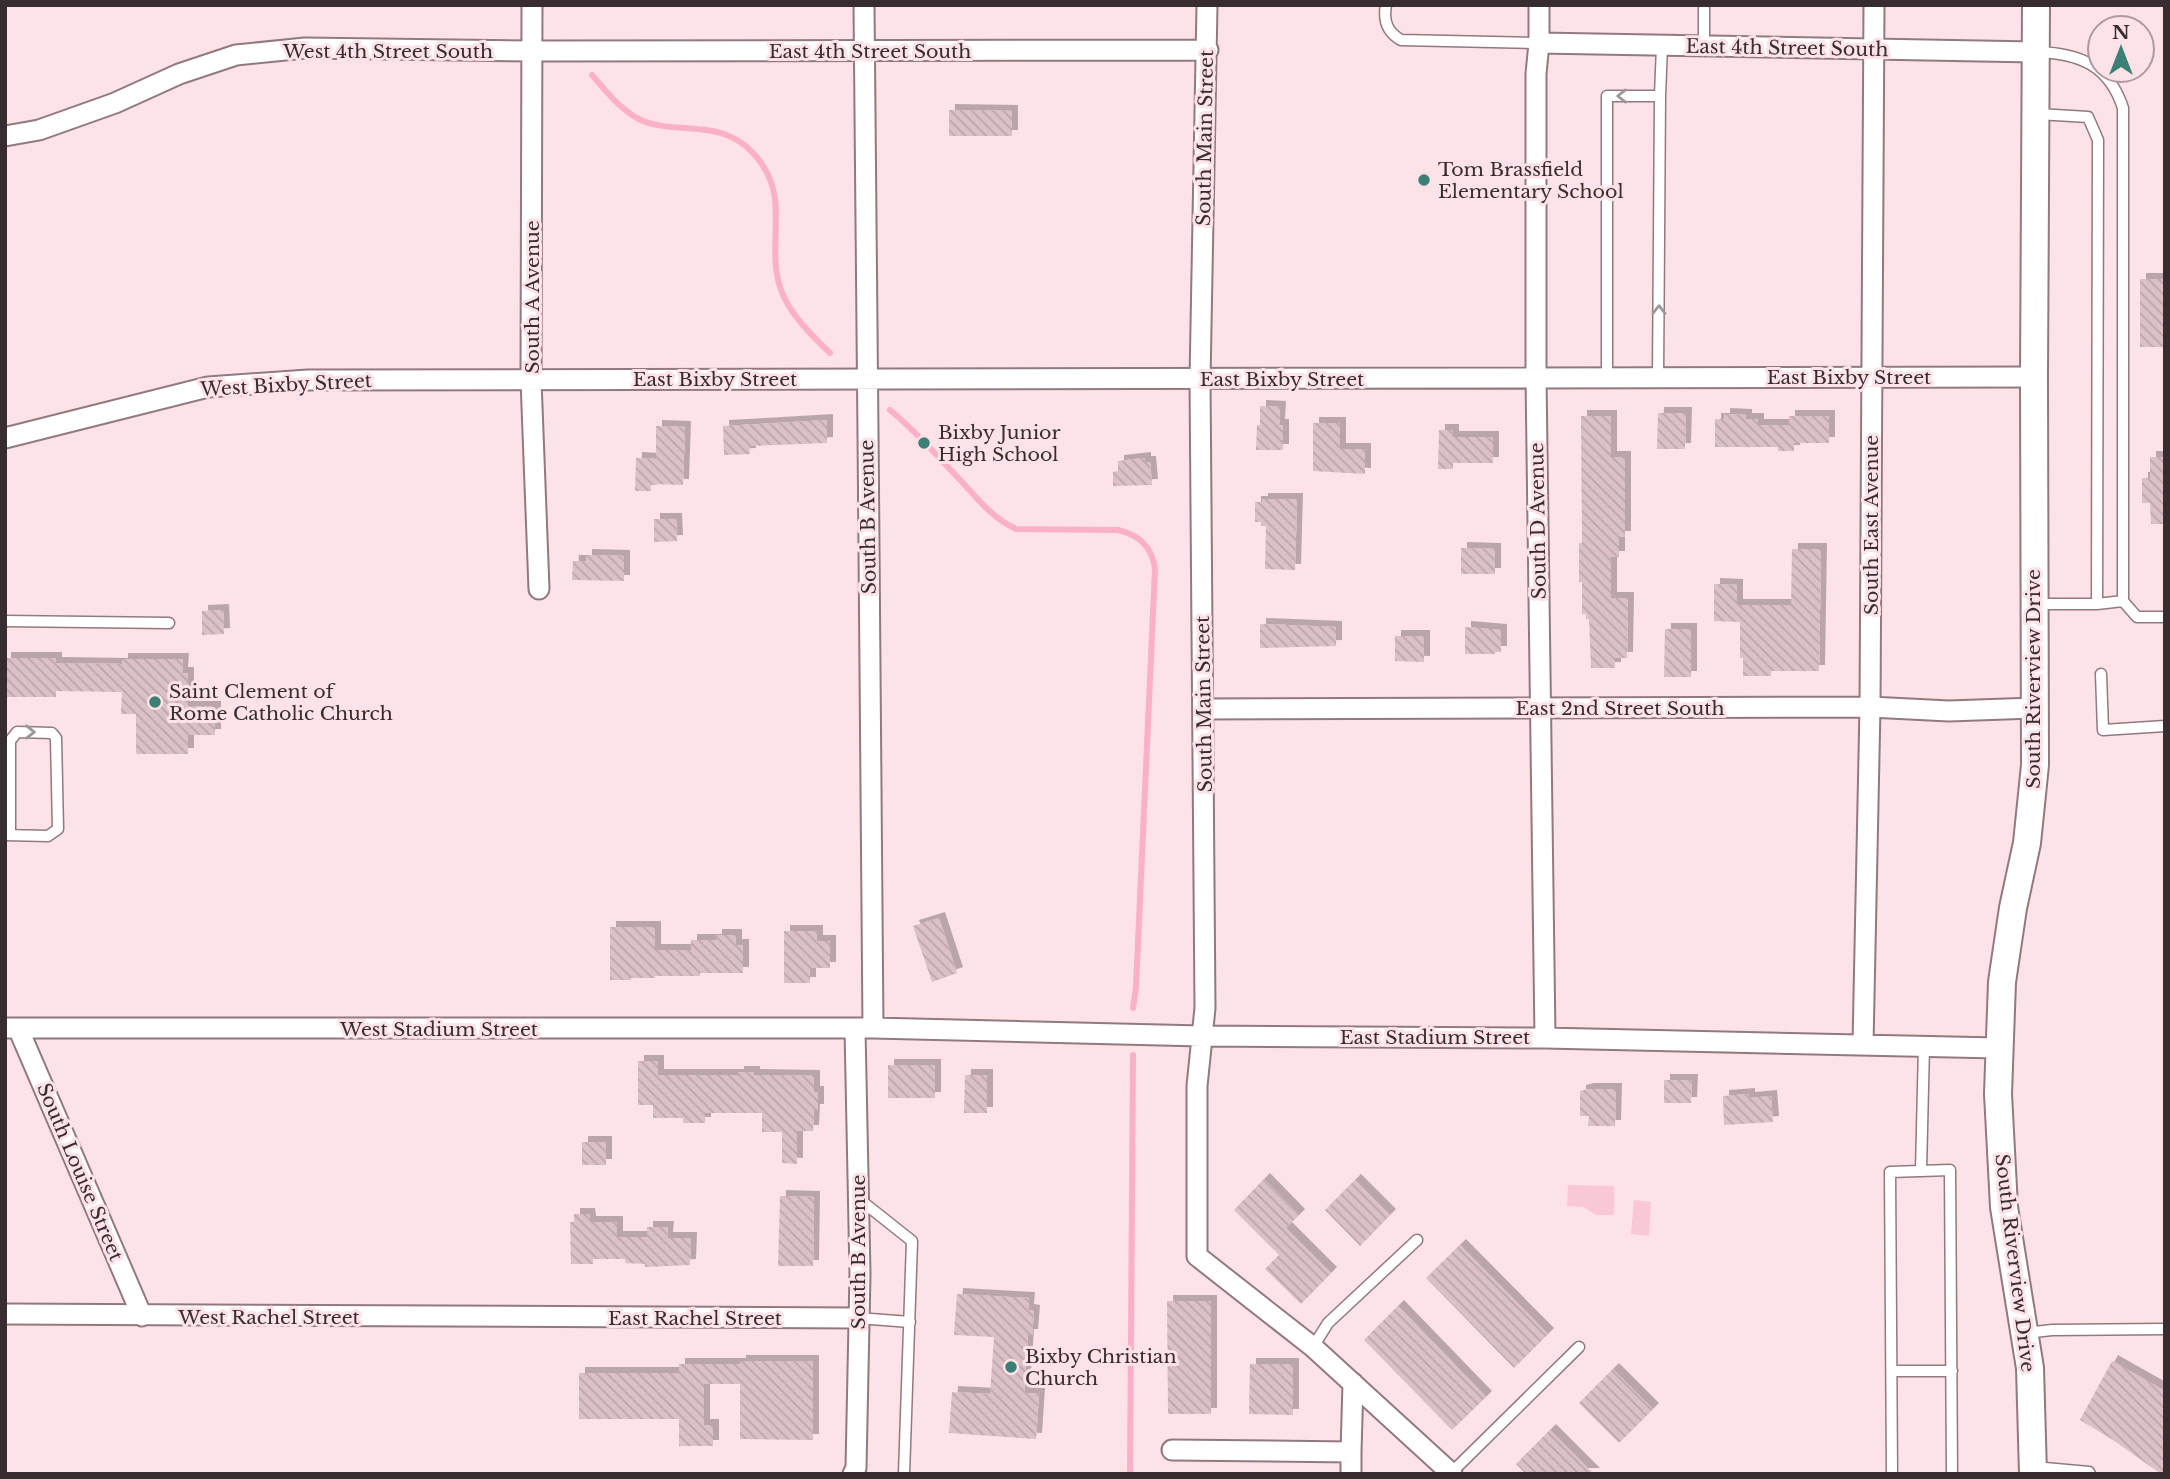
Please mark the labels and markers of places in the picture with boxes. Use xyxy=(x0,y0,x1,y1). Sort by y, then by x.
place label: Tom Brassfield Elementary School xyxy=(1438,158,1624,203)
marker: Tom Brassfield Elementary School xyxy=(1416,172,1432,188)
place label: Bixby Junior High School xyxy=(938,421,1061,466)
marker: Bixby Junior High School xyxy=(916,435,932,451)
place label: Saint Clement of Rome Catholic Church xyxy=(169,680,393,725)
marker: Saint Clement of Rome Catholic Church xyxy=(147,694,163,710)
place label: Bixby Christian Church xyxy=(1025,1345,1177,1390)
marker: Bixby Christian Church xyxy=(1003,1359,1019,1375)

